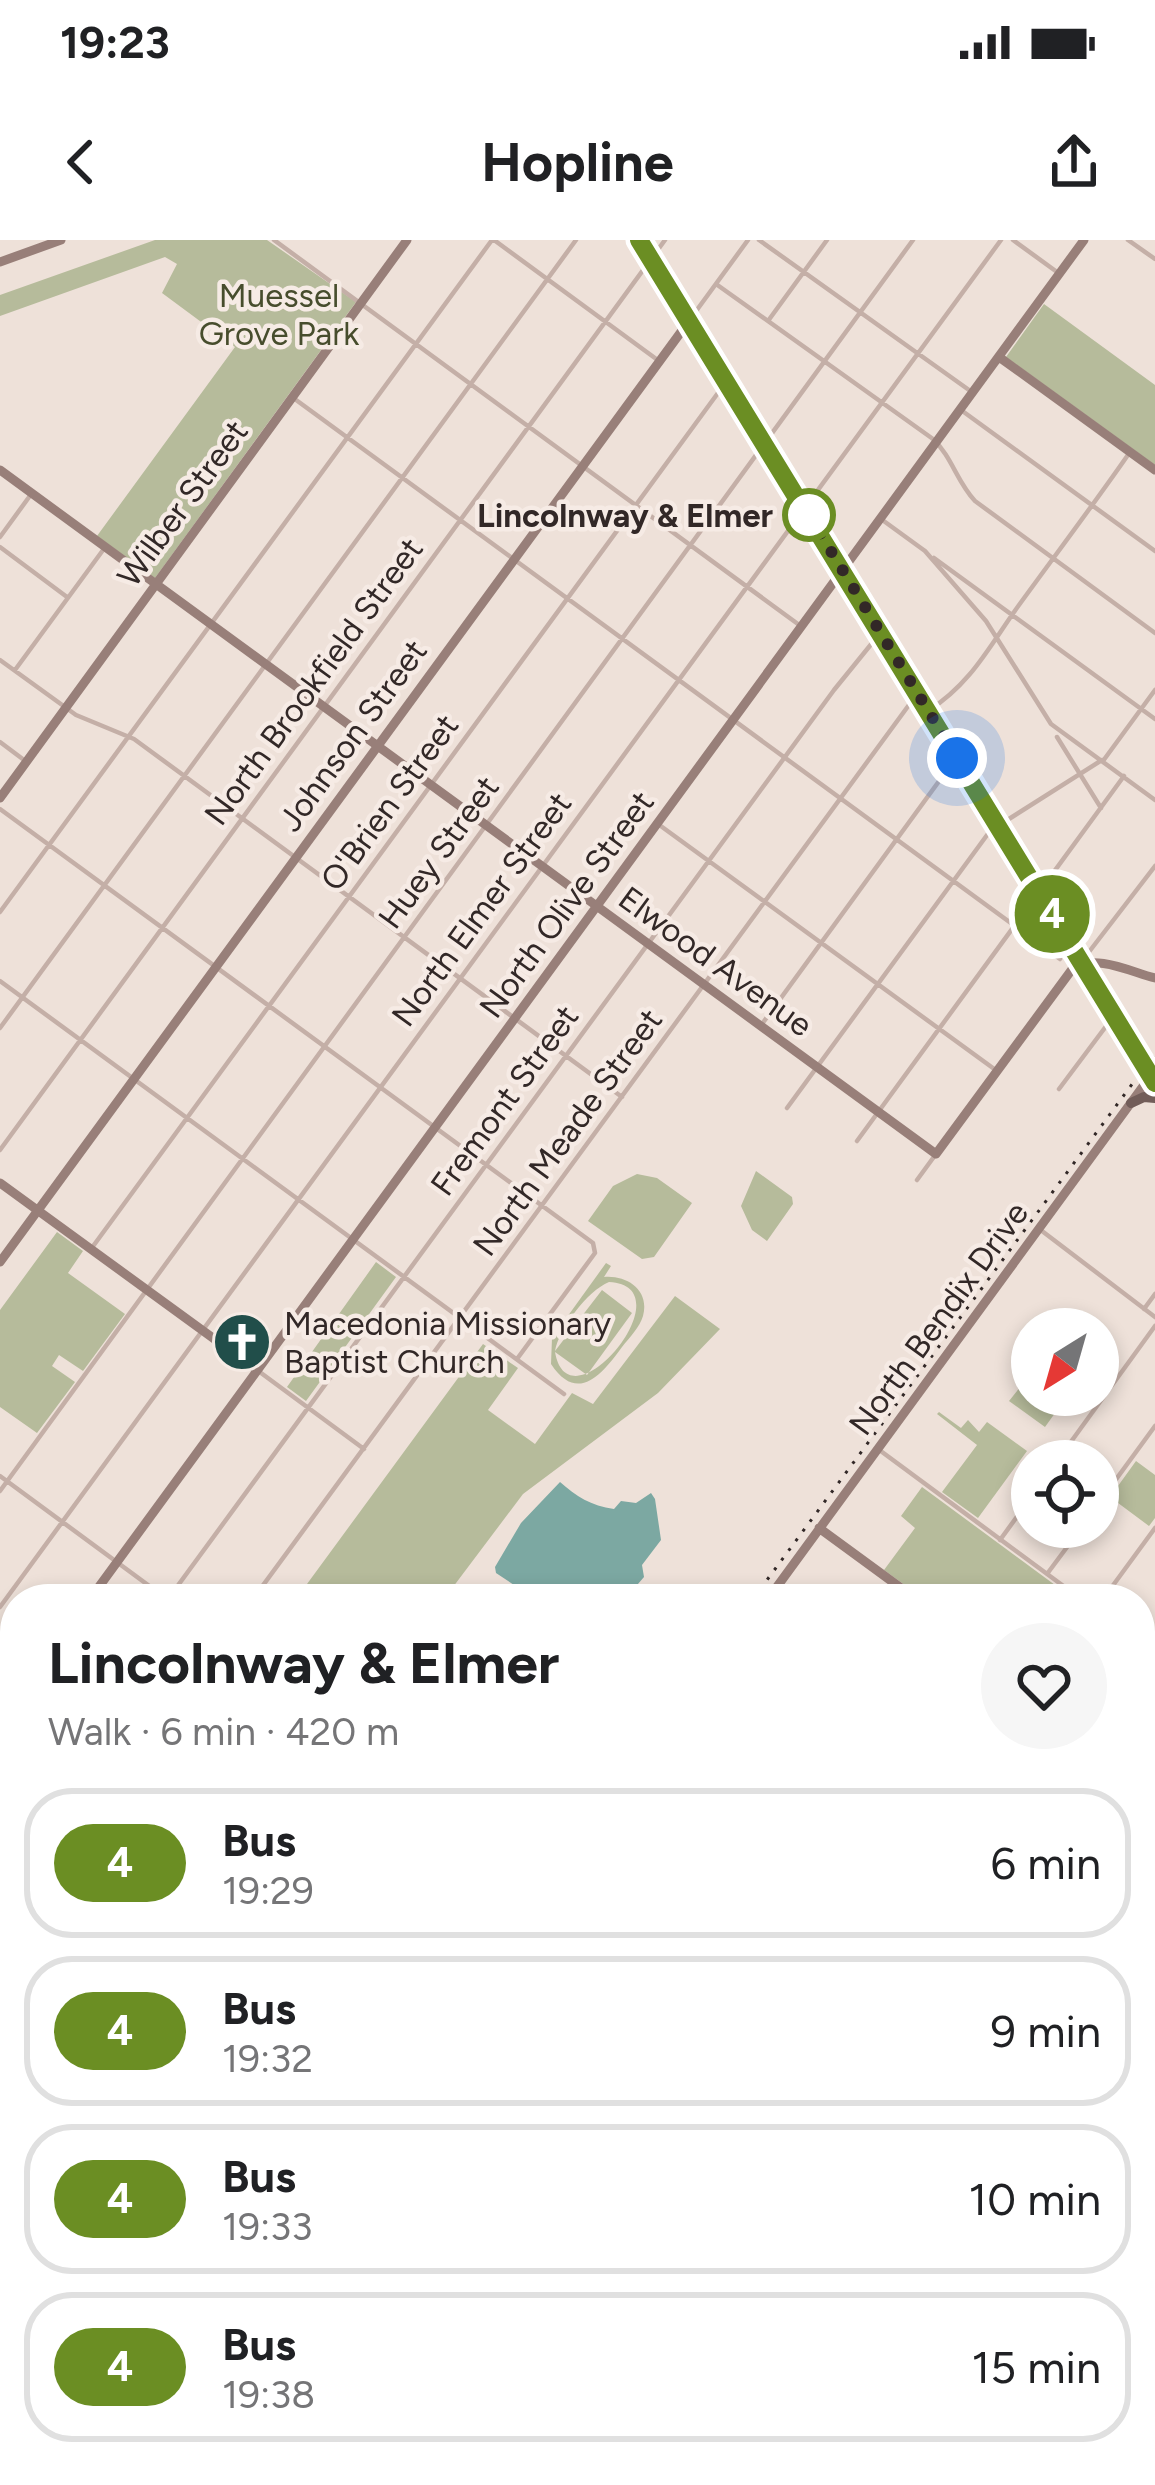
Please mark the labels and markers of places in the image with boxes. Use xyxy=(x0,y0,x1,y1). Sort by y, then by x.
marker: Lincolnway & Elmer xyxy=(784,490,834,540)
place label: Lincolnway & Elmer xyxy=(477,496,773,535)
place label: Macedonia Missionary Baptist Church xyxy=(284,1304,612,1381)
church icon: Macedonia Missionary Baptist Church xyxy=(211,1311,273,1373)

